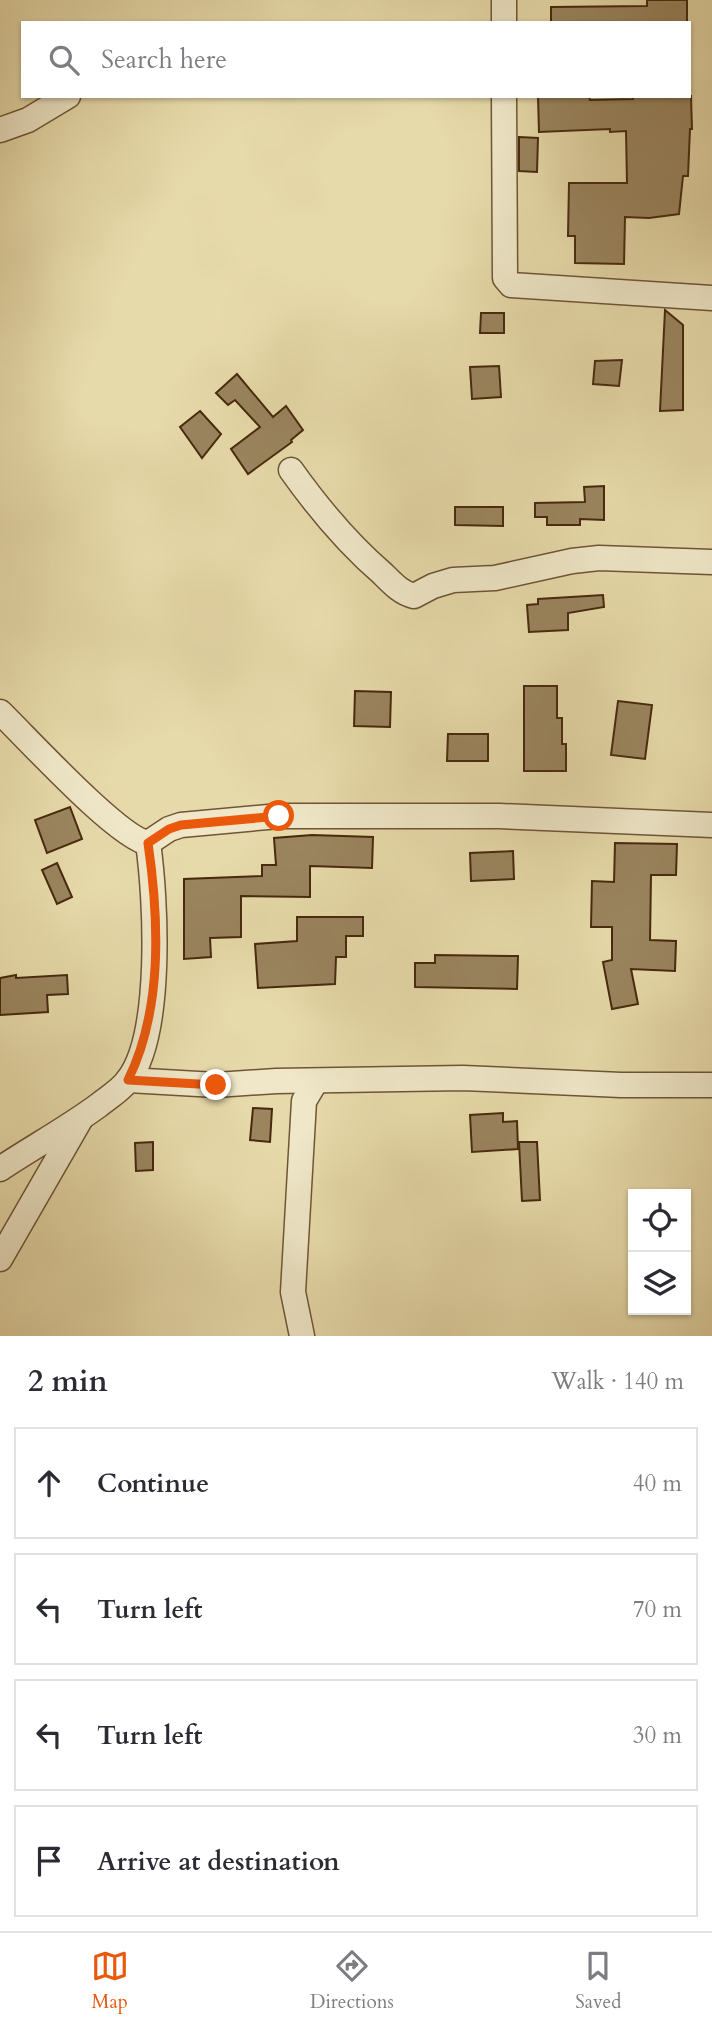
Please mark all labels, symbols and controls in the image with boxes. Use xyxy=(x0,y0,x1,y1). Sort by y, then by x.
search box xyxy=(21,21,691,98)
icon: search xyxy=(45,41,83,79)
text: Search here xyxy=(101,42,227,77)
route start xyxy=(263,800,294,831)
route end xyxy=(200,1069,231,1100)
map controls xyxy=(628,1189,691,1315)
button: locate xyxy=(628,1189,691,1252)
button: layers xyxy=(628,1252,691,1315)
text: 2 min xyxy=(28,1361,108,1402)
text: Walk · 140 m xyxy=(551,1366,684,1397)
icon: ahead xyxy=(30,1464,68,1502)
text: Continue xyxy=(97,1466,209,1501)
text: 40 m xyxy=(633,1468,682,1499)
icon: left xyxy=(30,1590,68,1628)
text: Turn left xyxy=(97,1592,202,1627)
text: 70 m xyxy=(633,1594,682,1625)
icon: left xyxy=(30,1716,68,1754)
text: Turn left xyxy=(97,1718,202,1753)
text: 30 m xyxy=(633,1720,682,1751)
icon: arrive xyxy=(30,1842,68,1880)
text: Arrive at destination xyxy=(97,1844,340,1879)
tab: Map xyxy=(91,1947,129,2015)
tab: Directions xyxy=(310,1947,394,2015)
tab: Saved xyxy=(575,1947,621,2015)

